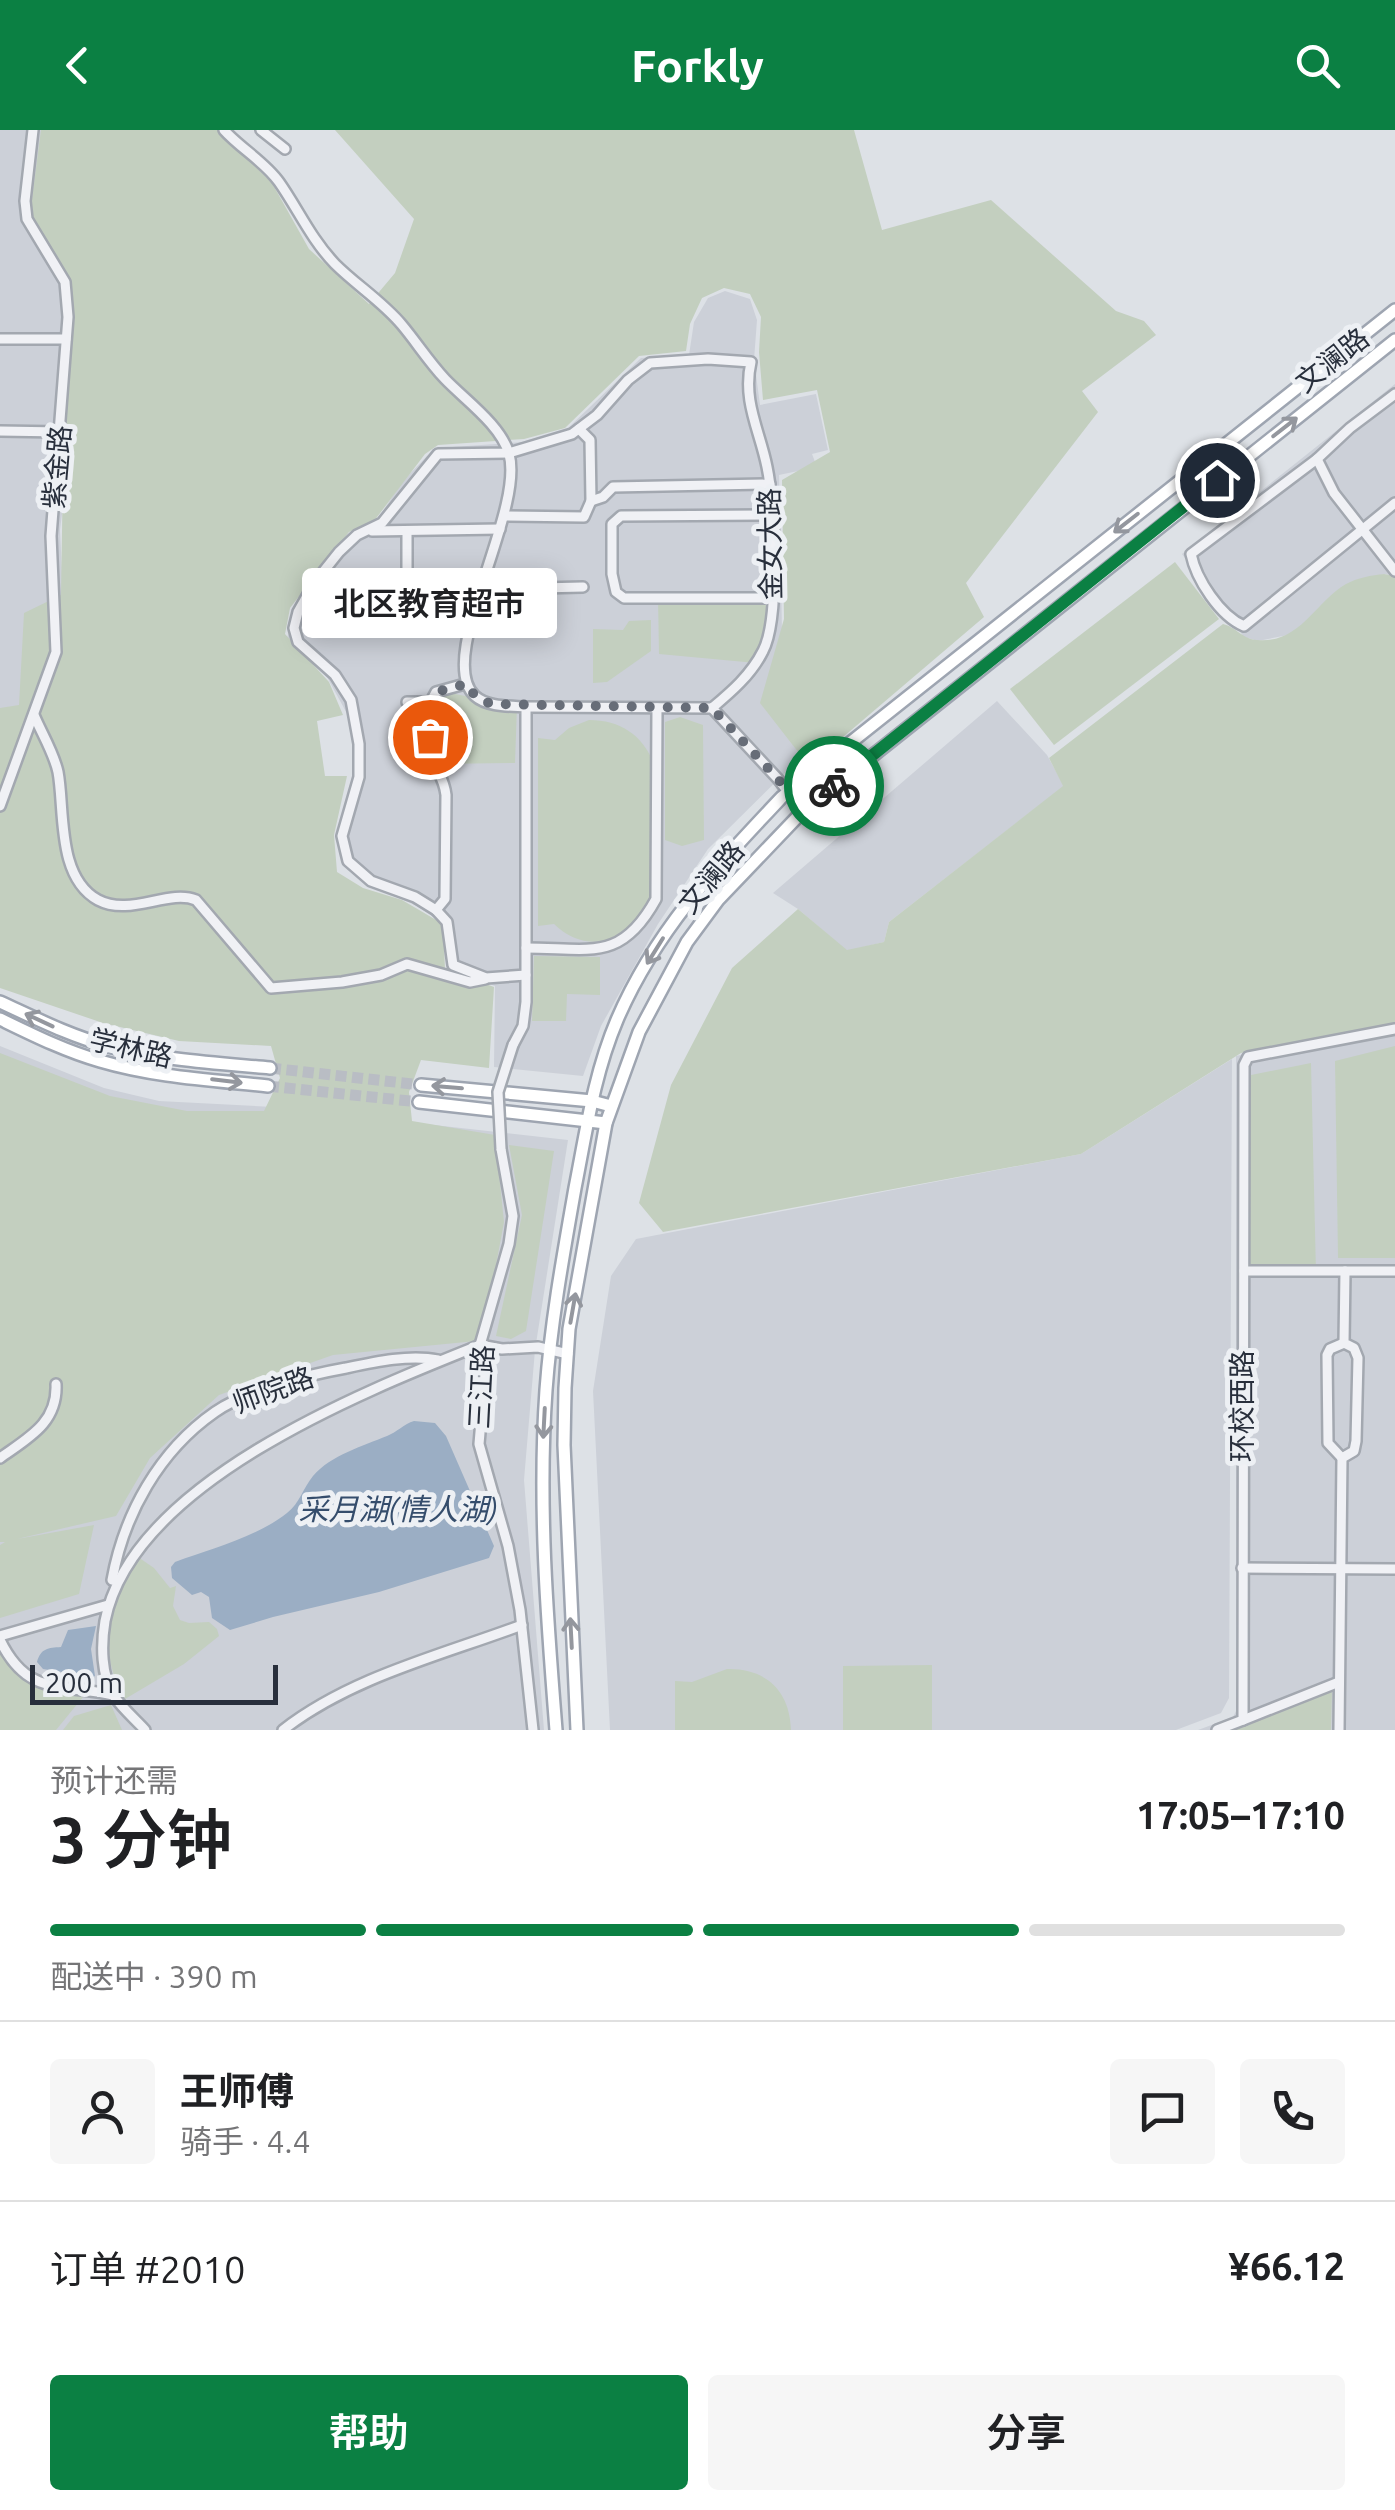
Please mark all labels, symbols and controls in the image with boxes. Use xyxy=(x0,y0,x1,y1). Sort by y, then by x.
icon: back xyxy=(50,38,105,93)
icon: search xyxy=(1290,38,1345,93)
text: Forkly xyxy=(631,40,764,91)
street label: 文澜路 xyxy=(1289,322,1374,398)
one-way arrow xyxy=(1271,416,1297,438)
street label: 紫金路 xyxy=(37,424,76,510)
pin xyxy=(1175,438,1260,523)
icon: home xyxy=(1190,453,1245,508)
street label: 金女大路 xyxy=(753,488,786,600)
one-way arrow xyxy=(1114,512,1140,534)
callout: 北区教育超市 xyxy=(302,567,558,637)
text: 北区教育超市 xyxy=(333,585,526,621)
pin xyxy=(388,695,473,780)
icon: bag xyxy=(403,710,458,765)
courier xyxy=(784,736,884,836)
icon: bike xyxy=(807,759,862,814)
street label: 文澜路 xyxy=(672,835,749,919)
one-way arrow xyxy=(645,936,666,965)
one-way arrow xyxy=(24,1009,54,1028)
street label: 学林路 xyxy=(87,1023,176,1072)
one-way arrow xyxy=(210,1073,243,1091)
one-way arrow xyxy=(431,1078,463,1097)
one-way arrow xyxy=(564,1293,583,1325)
street label: 三江路 xyxy=(463,1344,498,1430)
street label: 环校西路 xyxy=(1226,1350,1257,1462)
street label: 师院路 xyxy=(228,1361,318,1418)
one-way arrow xyxy=(534,1407,553,1439)
water label: 采月湖(情人湖) xyxy=(298,1492,498,1526)
one-way arrow xyxy=(561,1617,580,1649)
scale bar xyxy=(30,1660,278,1704)
text: 200 m xyxy=(45,1667,123,1698)
text: 预计还需 xyxy=(50,1762,178,1798)
text: 17:05–17:10 xyxy=(1136,1794,1345,1836)
text: 3 分钟 xyxy=(50,1802,232,1875)
text: 配送中 · 390 m xyxy=(50,1958,258,1994)
button: person xyxy=(50,2059,155,2164)
button: chat xyxy=(1110,2059,1215,2164)
button: phone xyxy=(1240,2059,1345,2164)
text: 王师傅 xyxy=(180,2070,294,2112)
text: 骑手 · 4.4 xyxy=(180,2123,311,2159)
text: ¥66.12 xyxy=(1228,2245,1345,2287)
text: 订单 #2010 xyxy=(50,2248,245,2290)
button: 帮助 xyxy=(50,2375,688,2490)
button: 分享 xyxy=(708,2375,1345,2490)

